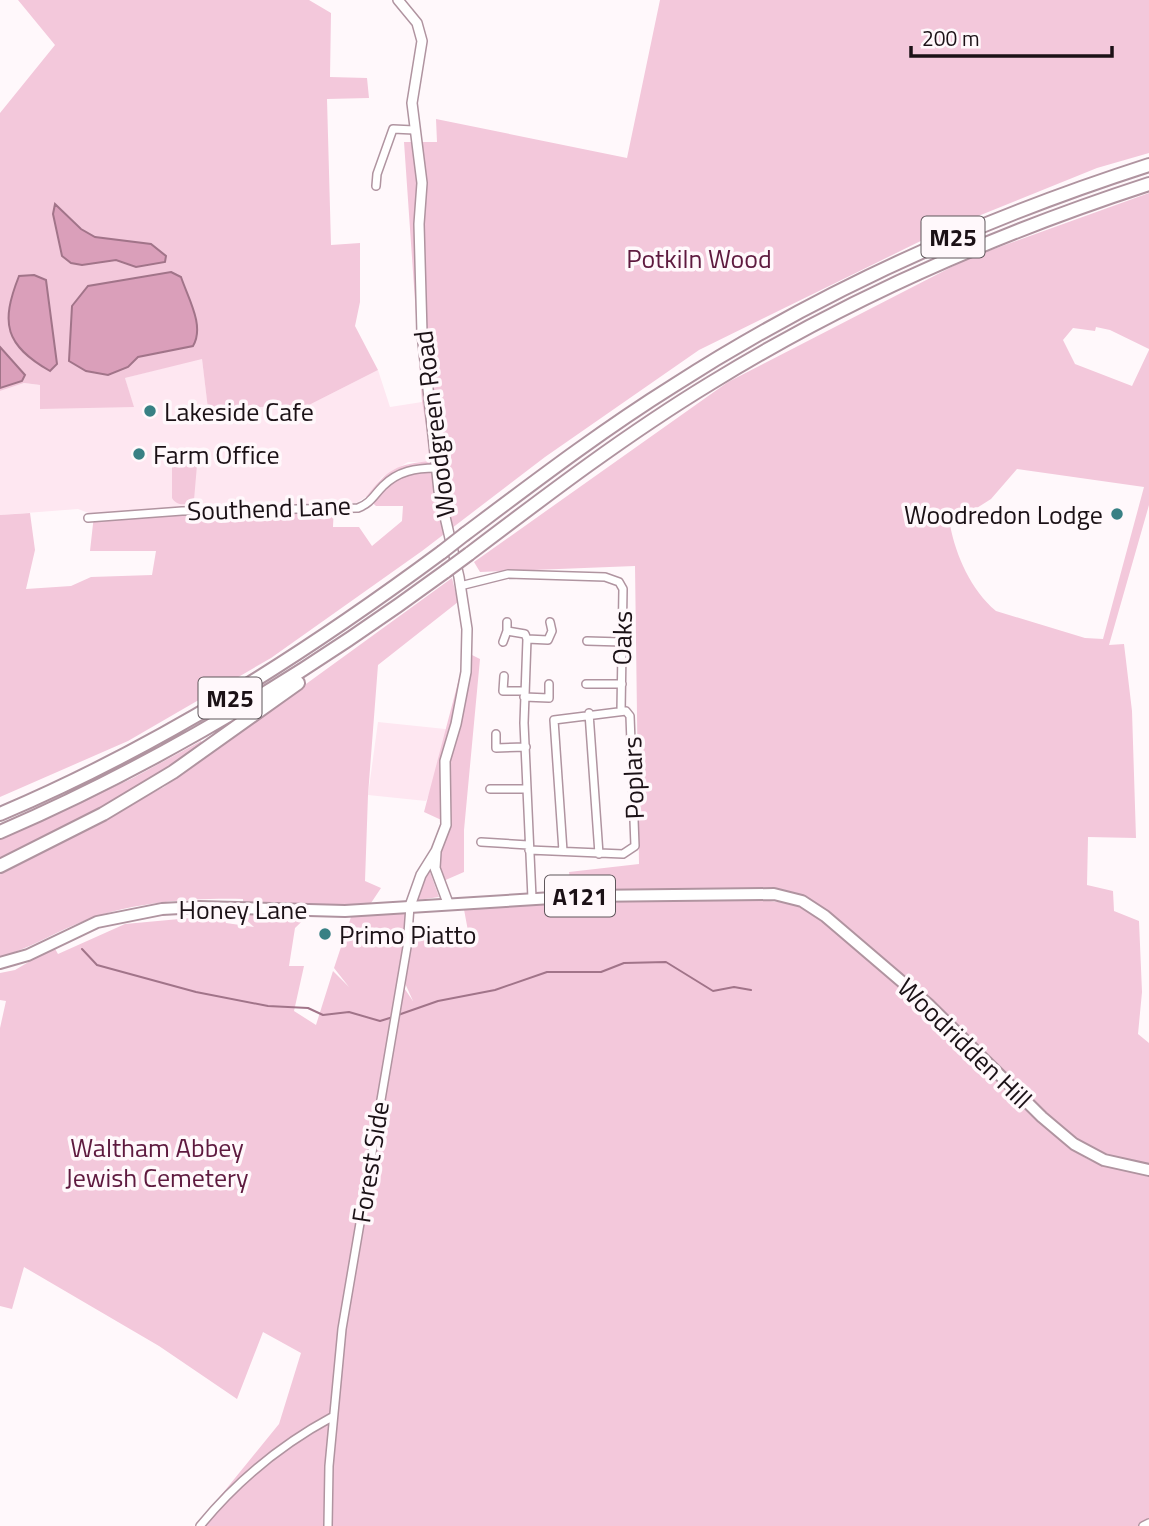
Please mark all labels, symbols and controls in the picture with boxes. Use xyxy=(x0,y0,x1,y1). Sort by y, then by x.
scale bar xyxy=(911,14,1112,58)
text: 200 m xyxy=(922,22,979,54)
road number: M25 xyxy=(922,216,984,258)
park label: Potkiln Wood xyxy=(626,239,772,278)
street label: Woodgreen Road xyxy=(403,328,465,520)
place label: Lakeside Cafe xyxy=(164,392,314,431)
marker: Lakeside Cafe xyxy=(142,403,158,419)
place label: Farm Office xyxy=(153,435,280,474)
marker: Farm Office xyxy=(131,446,147,462)
street label: Southend Lane xyxy=(186,486,352,530)
place label: Woodredon Lodge xyxy=(904,495,1103,534)
marker: Woodredon Lodge xyxy=(1109,506,1125,522)
street label: Oaks xyxy=(602,610,642,666)
road number: M25 xyxy=(198,678,262,718)
street label: Poplars xyxy=(612,736,654,820)
road number: A121 xyxy=(545,876,615,916)
street label: Honey Lane xyxy=(179,890,307,929)
place label: Primo Piatto xyxy=(339,915,476,954)
marker: Primo Piatto xyxy=(317,926,333,942)
street label: Woodridden Hill xyxy=(889,969,1041,1117)
street label: Forest Side xyxy=(341,1098,399,1226)
park label: Waltham Abbey Jewish Cemetery xyxy=(65,1128,249,1197)

